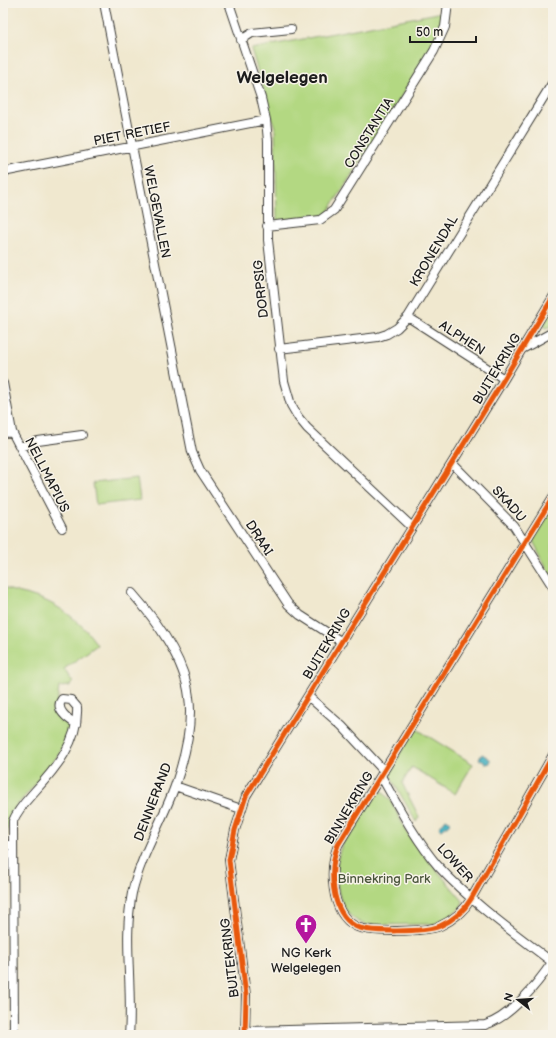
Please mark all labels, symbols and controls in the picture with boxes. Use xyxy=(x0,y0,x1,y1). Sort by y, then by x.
scale bar xyxy=(410,18,476,44)
text: 50 m xyxy=(416,25,443,40)
district label: Welgelegen xyxy=(236,68,328,88)
street label: CONSTANTIA xyxy=(341,95,397,171)
street label: PIET RETIEF xyxy=(92,119,172,149)
street label: WELGEVALLEN xyxy=(140,164,174,260)
street label: KRONENDAL xyxy=(406,212,462,289)
street label: DORPSIG xyxy=(250,259,272,319)
street label: ALPHEN xyxy=(436,317,488,359)
street label: BUITEKRING xyxy=(470,330,525,407)
street label: NELLMAPIUS xyxy=(21,435,73,515)
street label: SKADU xyxy=(489,483,529,525)
street label: DRAAI xyxy=(242,517,276,559)
street label: BUITEKRING xyxy=(300,605,355,682)
street label: DENNERAND xyxy=(131,761,175,843)
street label: BINNEKRING xyxy=(321,768,377,847)
street label: LOWER xyxy=(434,840,476,886)
park label: Binnekring Park xyxy=(338,871,431,887)
church icon: NG Kerk Welgelegen xyxy=(293,912,319,945)
street label: BUITEKRING xyxy=(217,917,243,999)
place label: NG Kerk Welgelegen xyxy=(271,945,341,976)
north arrow xyxy=(498,980,538,1020)
text: N xyxy=(501,991,516,1003)

